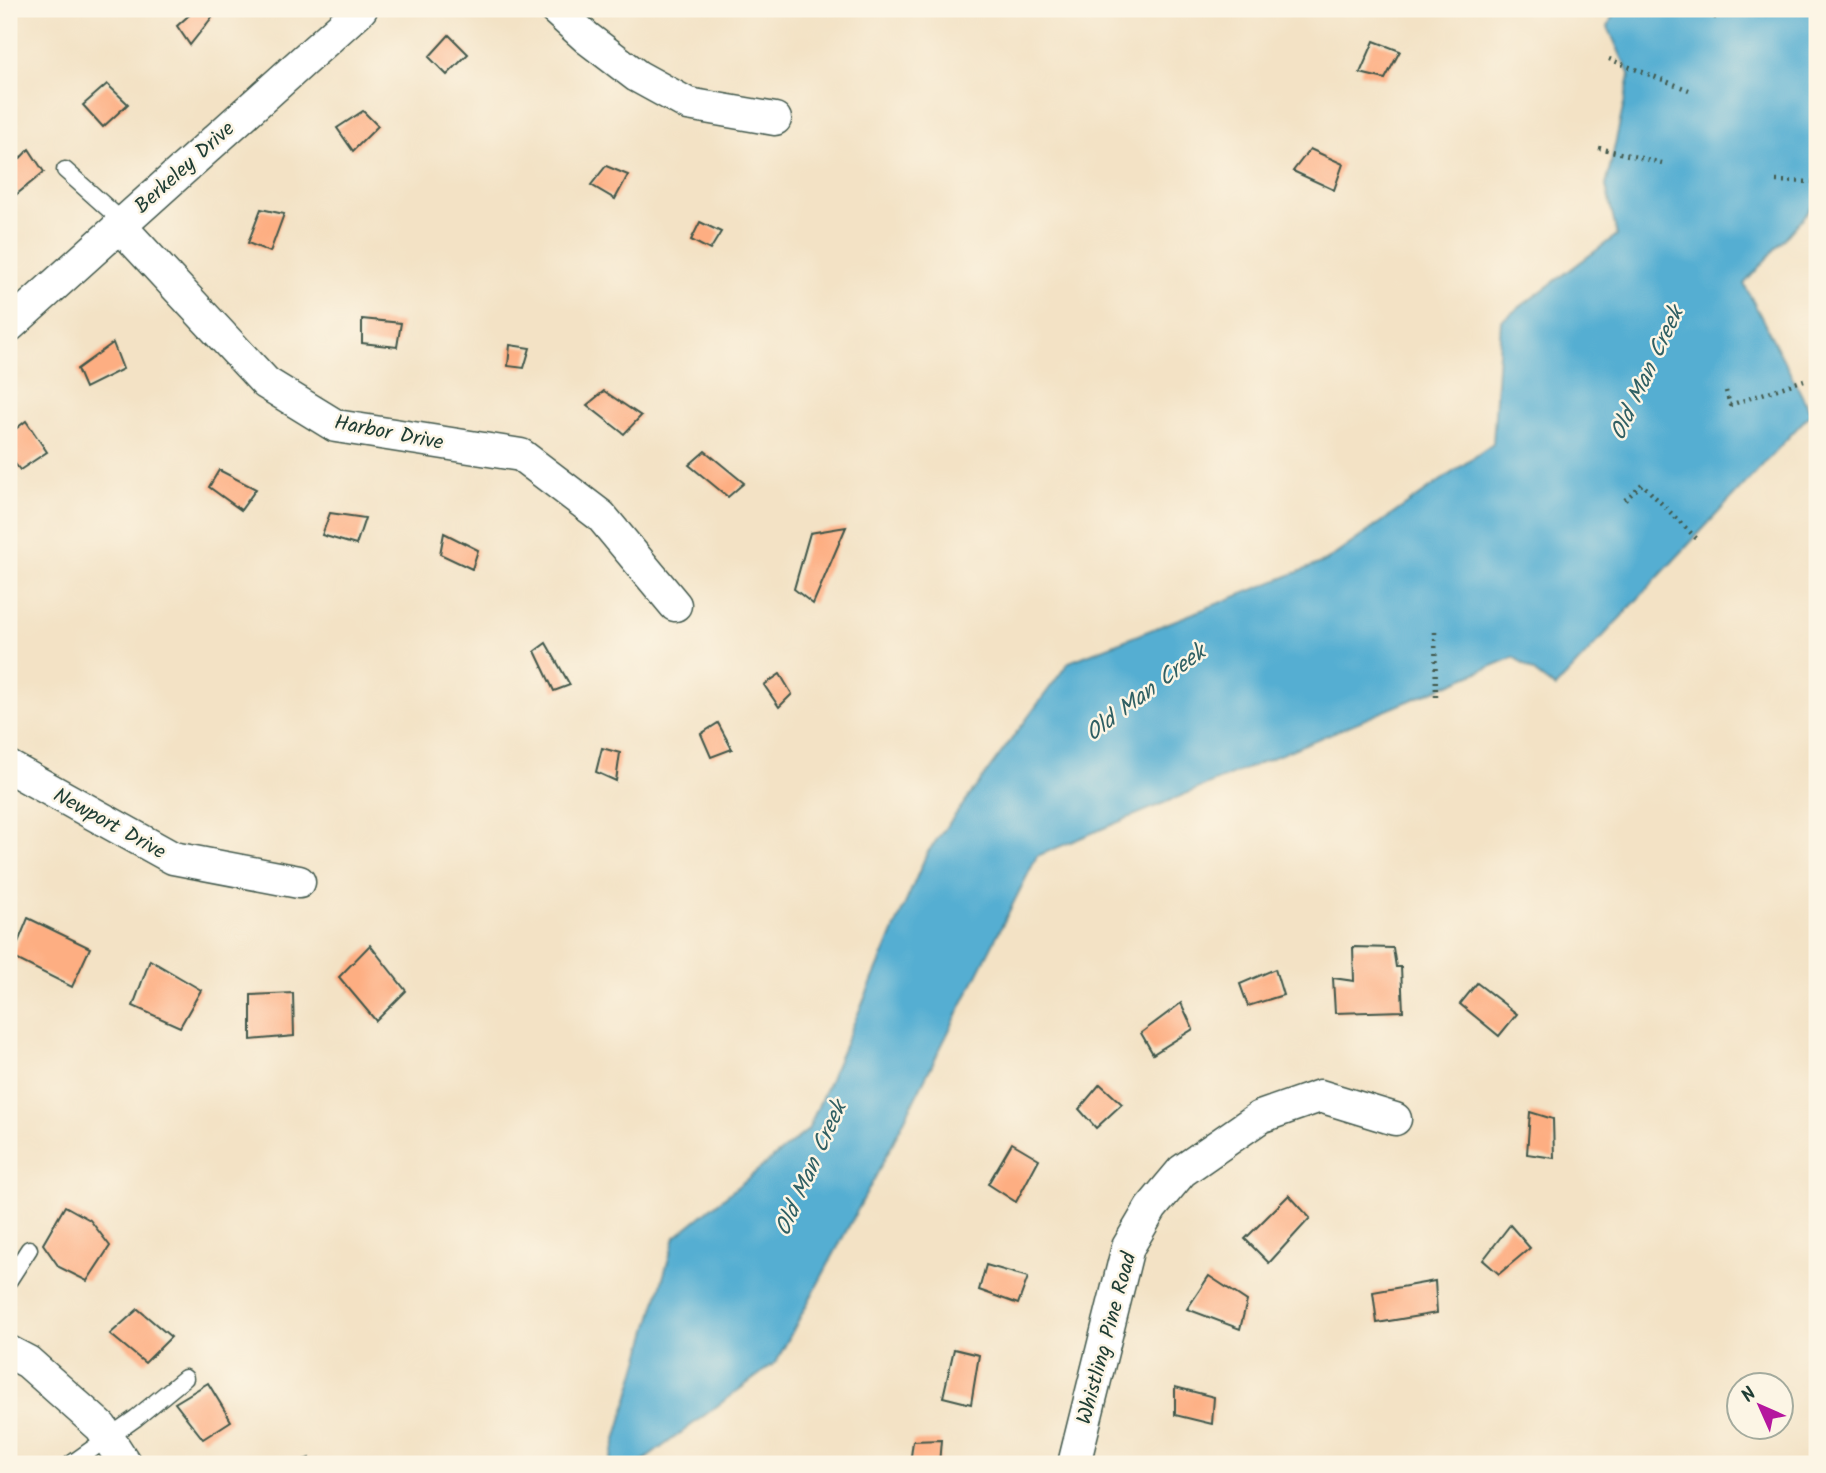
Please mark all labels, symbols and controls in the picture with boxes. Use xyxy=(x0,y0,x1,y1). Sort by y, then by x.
street label: Berkeley Drive xyxy=(127,113,243,222)
water label: Old Man Creek xyxy=(1601,298,1696,447)
street label: Harbor Drive xyxy=(331,407,447,460)
water label: Old Man Creek xyxy=(1078,634,1217,751)
street label: Newport Drive xyxy=(47,780,172,869)
water label: Old Man Creek xyxy=(766,1093,859,1242)
street label: Whistling Pine Road xyxy=(1069,1248,1146,1428)
north arrow xyxy=(1724,1372,1794,1442)
text: N xyxy=(1735,1381,1764,1410)

